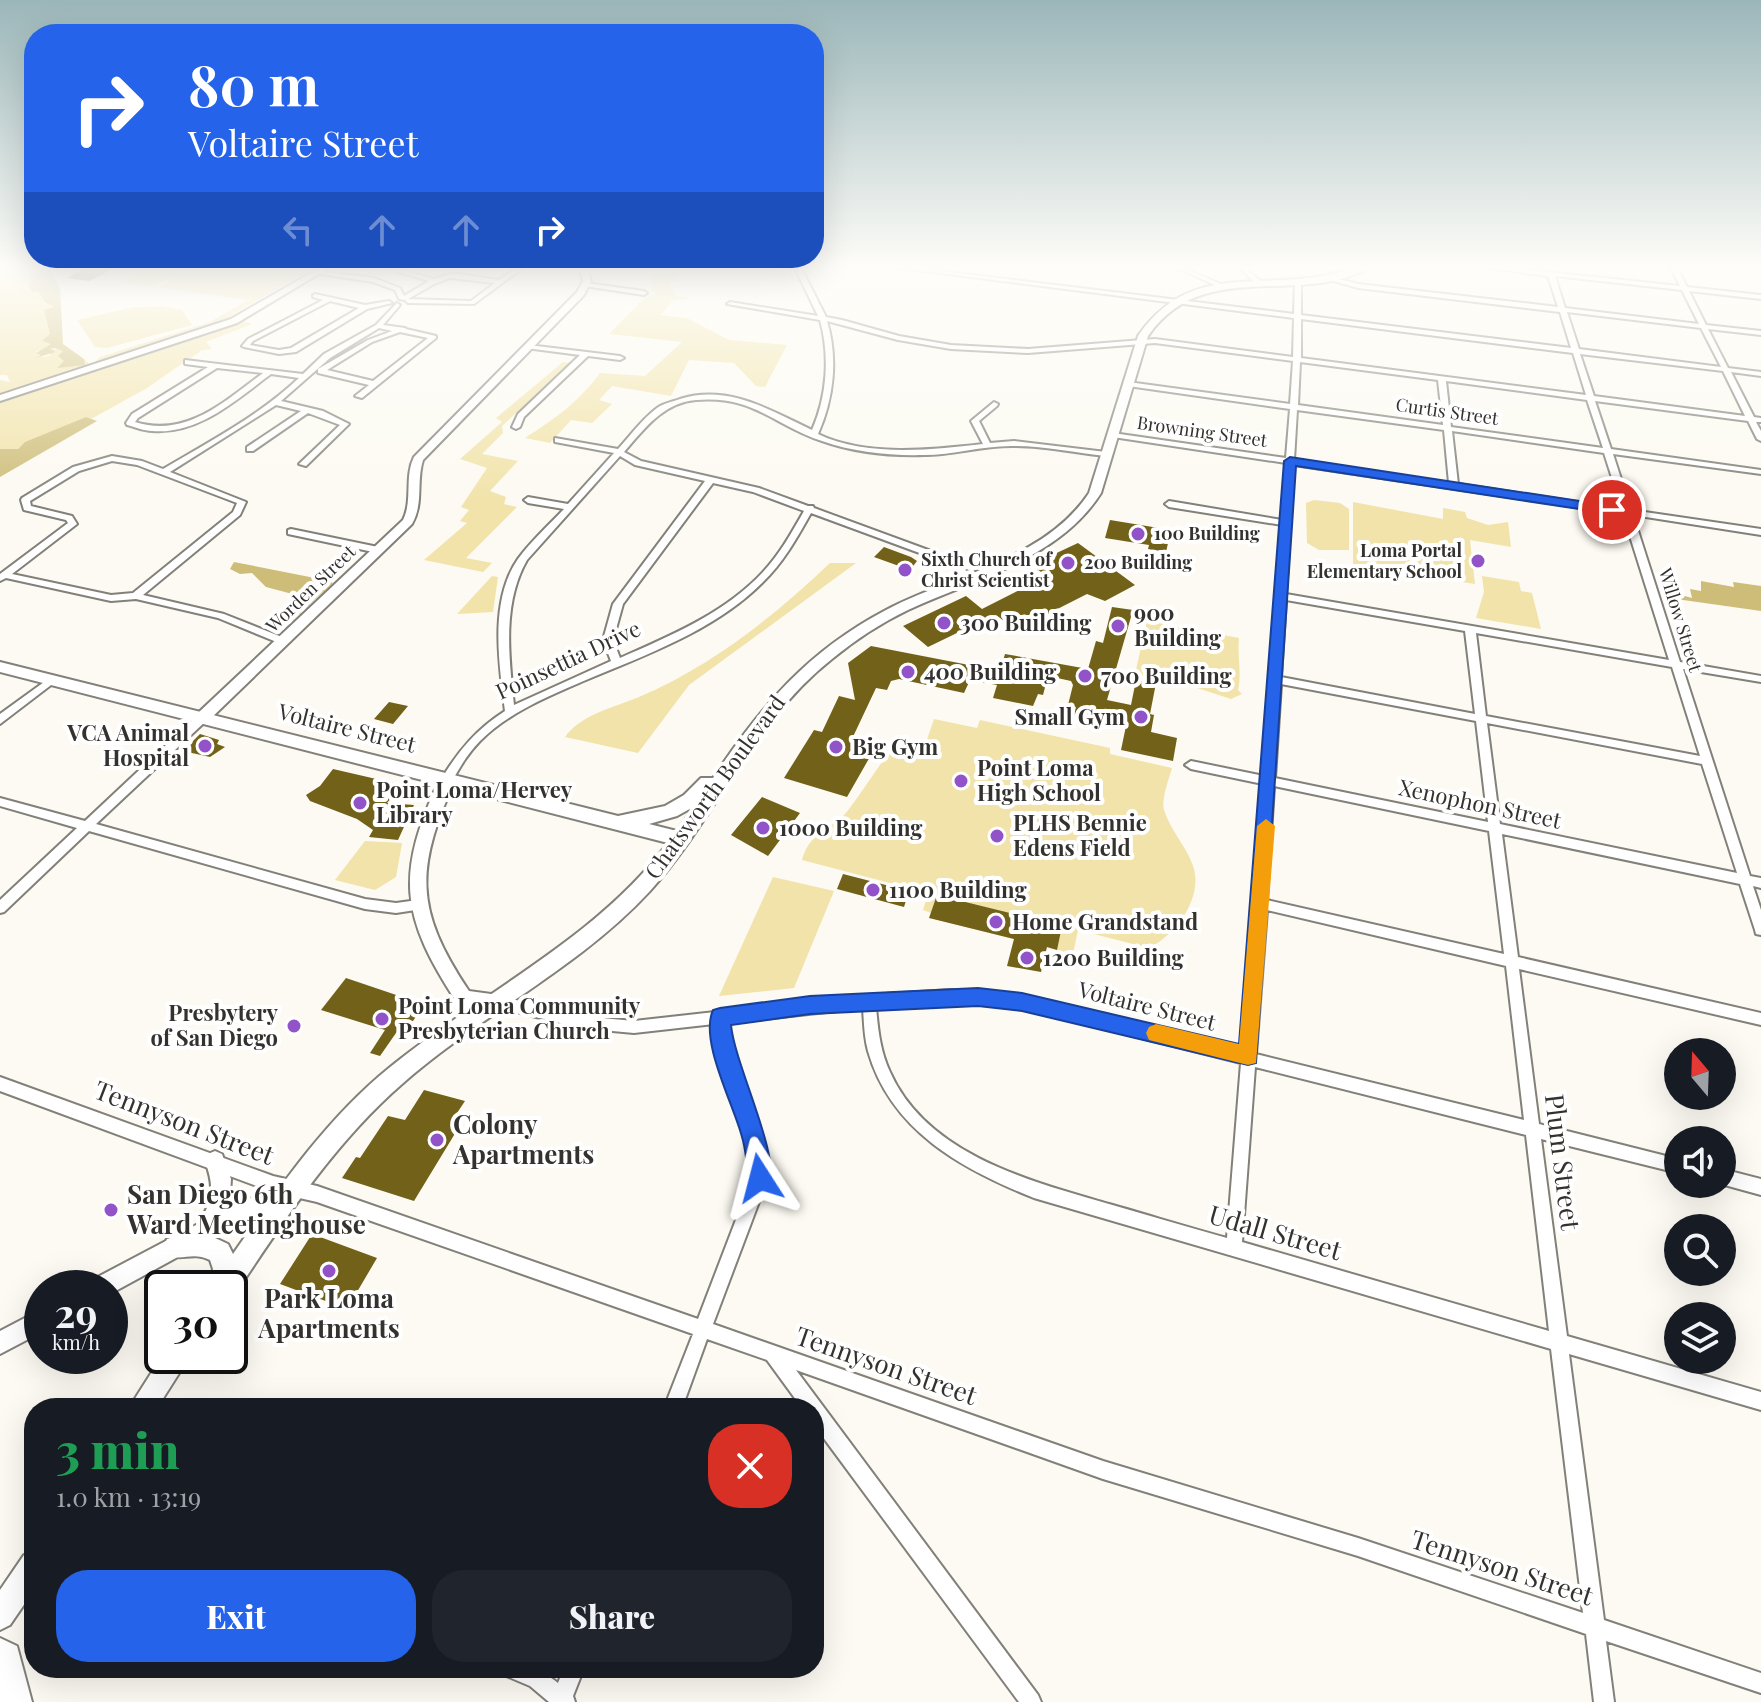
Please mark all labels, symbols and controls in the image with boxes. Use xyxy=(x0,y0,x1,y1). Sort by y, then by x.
text: 80 m xyxy=(188,46,319,121)
icon: right xyxy=(56,56,160,160)
text: Voltaire Street xyxy=(188,118,419,166)
icon: left xyxy=(276,208,320,252)
icon: ahead xyxy=(360,208,404,252)
icon: ahead xyxy=(444,208,488,252)
icon: right xyxy=(528,208,572,252)
street label: Curtis Street xyxy=(1394,392,1501,430)
street label: Browning Street xyxy=(1135,410,1269,452)
pin xyxy=(1578,476,1646,544)
icon: arrive xyxy=(1590,488,1634,532)
place label: 100 Building xyxy=(1154,521,1260,545)
marker: 100 Building xyxy=(1129,525,1147,543)
place label: Loma Portal Elementary School xyxy=(1307,538,1462,583)
street label: Worden Street xyxy=(260,539,361,638)
place label: Sixth Church of Christ Scientist xyxy=(921,547,1053,592)
place label: 200 Building xyxy=(1084,550,1192,574)
marker: Loma Portal Elementary School xyxy=(1469,552,1487,570)
marker: 200 Building xyxy=(1059,554,1077,572)
marker: Sixth Church of Christ Scientist xyxy=(896,561,914,579)
street label: Willow Street xyxy=(1654,564,1708,675)
place label: 900 Building xyxy=(1134,597,1222,652)
place label: 300 Building xyxy=(960,607,1092,637)
street label: Poinsettia Drive xyxy=(490,612,645,706)
marker: 300 Building xyxy=(935,614,953,632)
marker: 900 Building xyxy=(1109,617,1127,635)
place label: 400 Building xyxy=(924,656,1057,686)
place label: 700 Building xyxy=(1101,660,1233,690)
marker: 400 Building xyxy=(899,663,917,681)
marker: 700 Building xyxy=(1076,667,1094,685)
street label: Chatsworth Boulevard xyxy=(637,688,791,885)
street label: Voltaire Street xyxy=(274,695,420,759)
place label: Small Gym xyxy=(1015,701,1125,731)
marker: Small Gym xyxy=(1132,708,1150,726)
place label: VCA Animal Hospital xyxy=(66,717,189,772)
place label: Big Gym xyxy=(852,731,938,761)
marker: VCA Animal Hospital xyxy=(196,737,214,755)
marker: Big Gym xyxy=(827,738,845,756)
place label: Point Loma High School xyxy=(977,752,1101,807)
street label: Xenophon Street xyxy=(1396,771,1565,835)
marker: Point Loma High School xyxy=(952,772,970,790)
place label: Point Loma/Hervey Library xyxy=(376,774,573,829)
marker: Point Loma/Hervey Library xyxy=(351,794,369,812)
place label: PLHS Bennie Edens Field xyxy=(1013,807,1147,862)
place label: 1000 Building xyxy=(779,812,923,842)
marker: 1000 Building xyxy=(754,819,772,837)
marker: PLHS Bennie Edens Field xyxy=(988,827,1006,845)
place label: 1100 Building xyxy=(889,874,1027,904)
marker: 1100 Building xyxy=(864,881,882,899)
place label: Home Grandstand xyxy=(1012,906,1198,936)
marker: Home Grandstand xyxy=(987,913,1005,931)
place label: 1200 Building xyxy=(1043,942,1185,972)
marker: 1200 Building xyxy=(1018,949,1036,967)
street label: Voltaire Street xyxy=(1074,973,1220,1037)
place label: Point Loma Community Presbyterian Church xyxy=(398,990,641,1045)
place label: Presbytery of San Diego xyxy=(150,997,279,1052)
marker: Point Loma Community Presbyterian Church xyxy=(373,1010,391,1028)
marker: Presbytery of San Diego xyxy=(285,1017,303,1035)
north arrow xyxy=(1664,1038,1736,1110)
map controls xyxy=(1664,1038,1736,1374)
street label: Tennyson Street xyxy=(90,1071,280,1172)
street label: Plum Street xyxy=(1538,1092,1589,1233)
place label: Colony Apartments xyxy=(452,1106,594,1171)
button: sound xyxy=(1664,1126,1736,1198)
marker: Colony Apartments xyxy=(428,1131,446,1149)
position arrow xyxy=(718,1136,802,1220)
place label: San Diego 6th Ward Meetinghouse xyxy=(126,1176,366,1241)
street label: Udall Street xyxy=(1205,1196,1347,1267)
marker: San Diego 6th Ward Meetinghouse xyxy=(102,1201,120,1219)
button: search xyxy=(1664,1214,1736,1286)
marker: Park Loma Apartments xyxy=(320,1262,338,1280)
speed limit sign: 30 xyxy=(144,1270,248,1374)
place label: Park Loma Apartments xyxy=(257,1280,400,1345)
text: 29 xyxy=(54,1285,98,1338)
button: layers xyxy=(1664,1302,1736,1374)
street label: Tennyson Street xyxy=(791,1317,983,1412)
text: km/h xyxy=(52,1328,100,1355)
text: 3 min xyxy=(56,1417,179,1481)
button: close xyxy=(708,1424,792,1508)
text: 1.0 km · 13:19 xyxy=(56,1479,201,1514)
street label: Tennyson Street xyxy=(1407,1521,1599,1613)
button: Exit xyxy=(56,1570,416,1662)
button: Share xyxy=(432,1570,792,1662)

